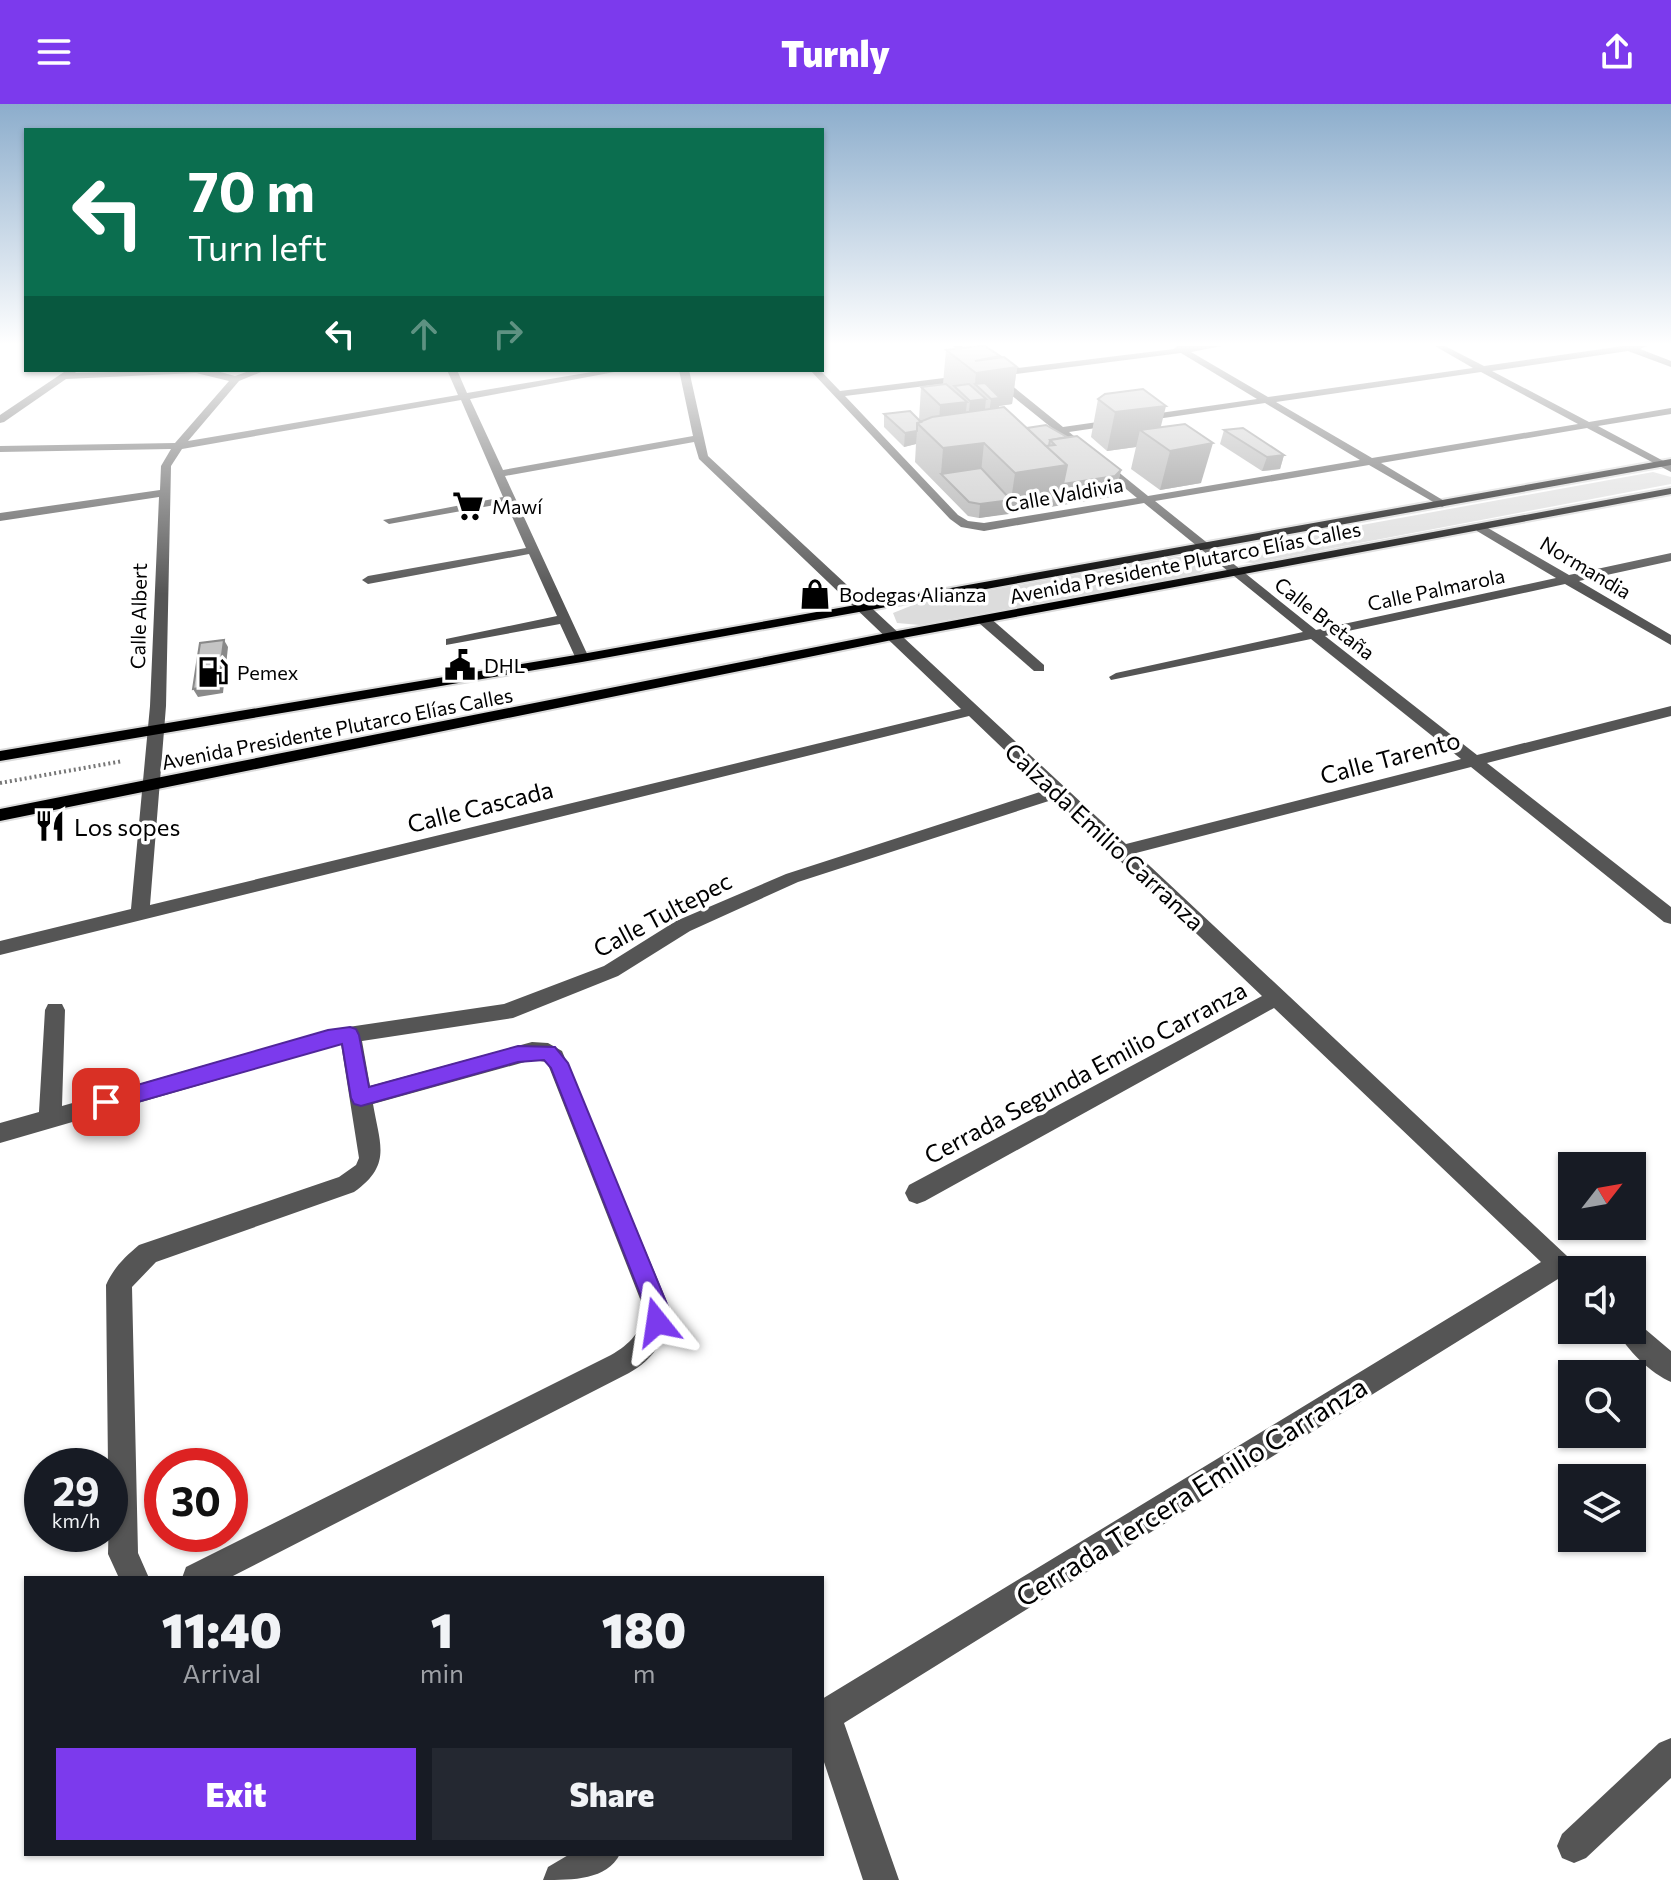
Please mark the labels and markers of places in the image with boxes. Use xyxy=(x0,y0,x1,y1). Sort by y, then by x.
supermarket icon: Mawí xyxy=(451,489,485,523)
place label: Mawí xyxy=(492,494,543,518)
shop icon: Bodegas Alianza xyxy=(798,577,832,611)
place label: Bodegas Alianza xyxy=(839,582,986,606)
public building icon: DHL xyxy=(443,648,477,682)
place label: DHL xyxy=(484,653,525,677)
fuel station icon: Pemex xyxy=(196,655,230,689)
place label: Pemex xyxy=(237,660,299,684)
restaurant icon: Los sopes xyxy=(33,809,67,843)
place label: Los sopes xyxy=(74,812,180,841)
pin xyxy=(72,1068,140,1136)

